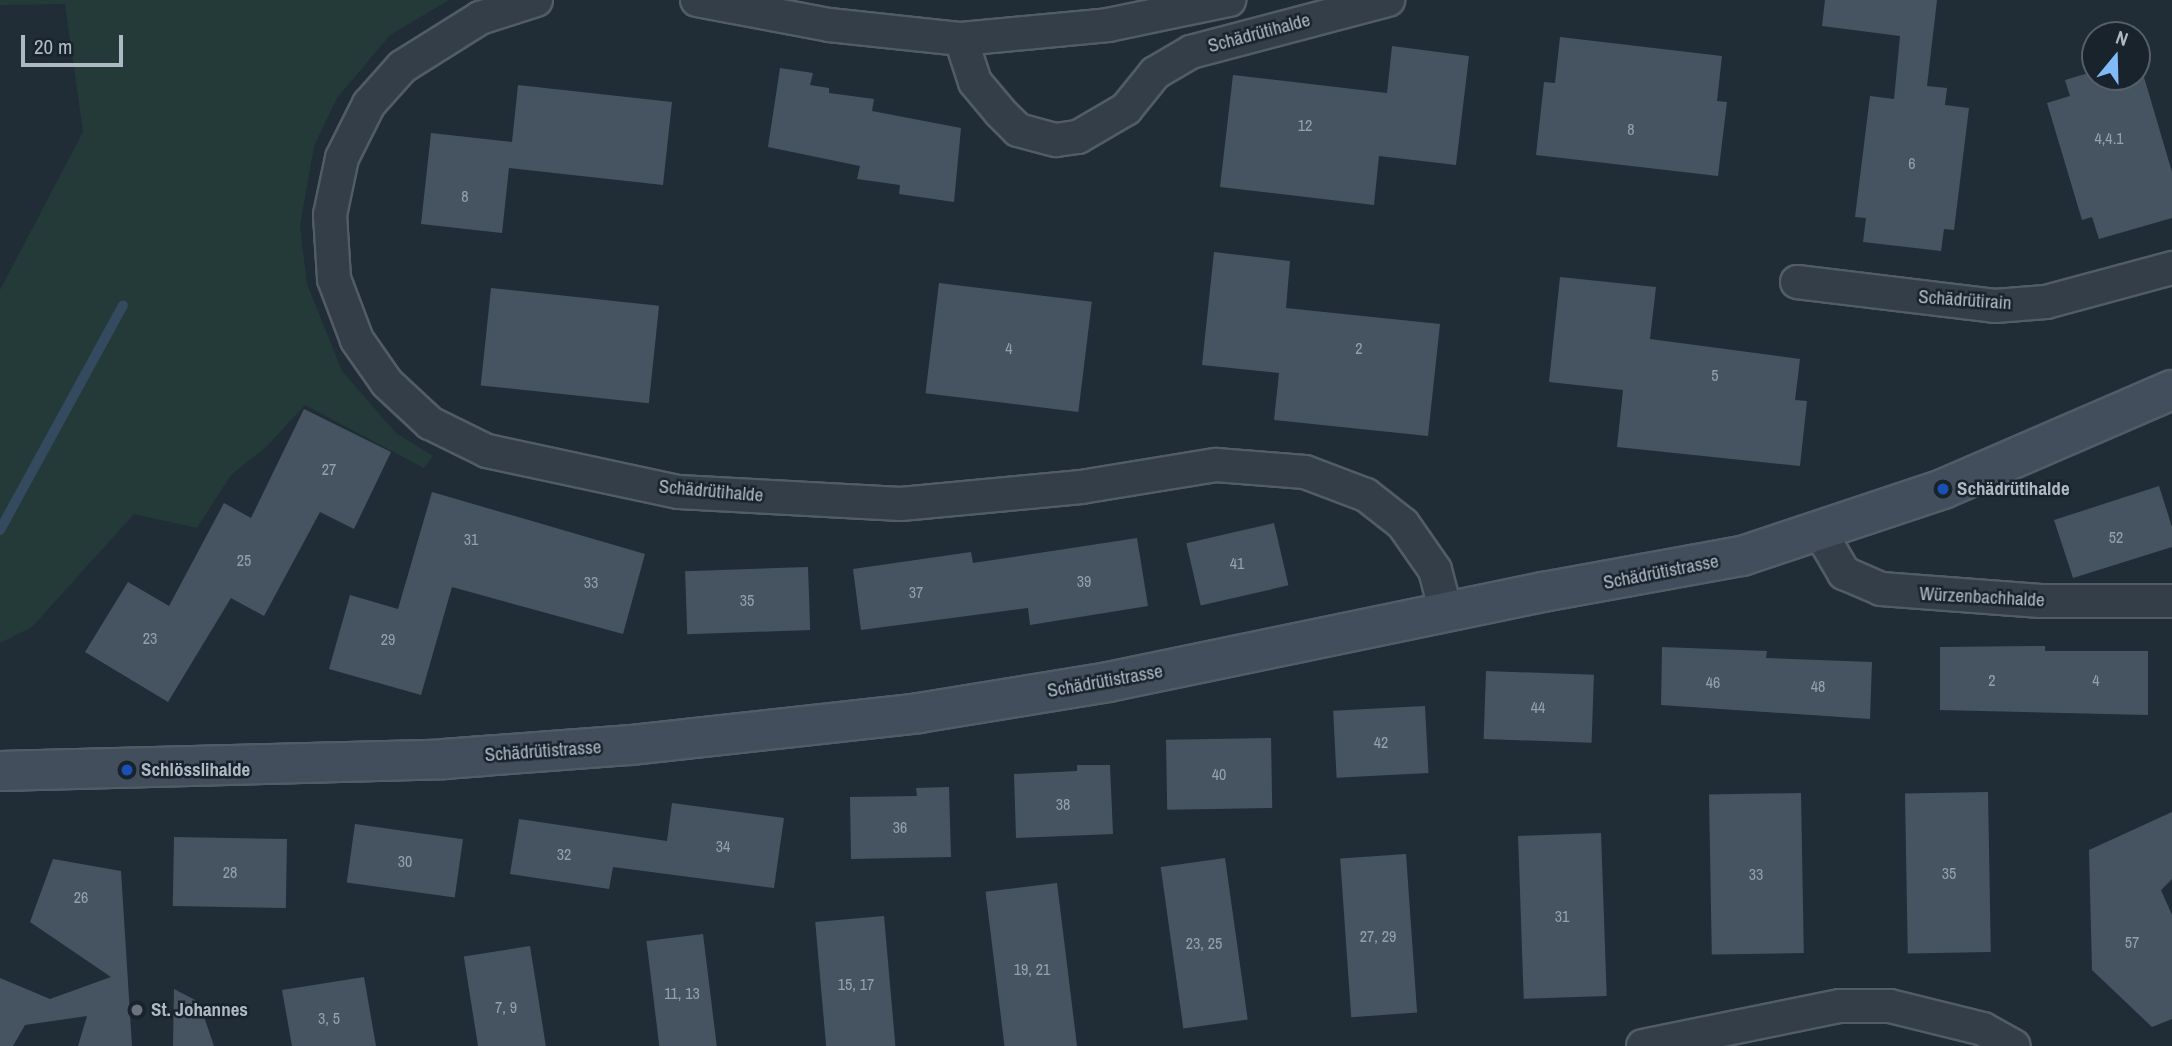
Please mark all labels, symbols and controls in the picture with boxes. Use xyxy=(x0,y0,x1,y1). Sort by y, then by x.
street label: Schädrütihalde xyxy=(1205,8,1313,58)
scale bar xyxy=(24,21,126,65)
north arrow xyxy=(2081,21,2151,91)
text: N xyxy=(2113,24,2132,52)
text: 20 m xyxy=(34,32,72,61)
house number: 12 xyxy=(1298,115,1312,135)
house number: 8 xyxy=(1627,119,1635,139)
house number: 4,4.1 xyxy=(2094,128,2124,148)
house number: 6 xyxy=(1908,153,1916,173)
house number: 8 xyxy=(461,186,469,206)
street label: Schädrütirain xyxy=(1918,285,2012,315)
house number: 4 xyxy=(1005,338,1013,358)
house number: 2 xyxy=(1355,338,1363,358)
house number: 5 xyxy=(1711,365,1719,385)
house number: 27 xyxy=(322,459,336,479)
street label: Schädrütihalde xyxy=(658,475,764,507)
place label: Schädrütihalde xyxy=(1957,478,2070,500)
marker: Schädrütihalde xyxy=(1935,481,1951,497)
house number: 52 xyxy=(2109,527,2123,547)
house number: 31 xyxy=(464,529,478,549)
house number: 25 xyxy=(237,550,251,570)
street label: Schädrütistrasse xyxy=(1601,550,1721,594)
house number: 41 xyxy=(1230,553,1244,573)
house number: 39 xyxy=(1077,571,1091,591)
house number: 33 xyxy=(584,572,598,592)
house number: 37 xyxy=(909,582,923,602)
street label: Würzenbachhalde xyxy=(1919,582,2045,612)
house number: 35 xyxy=(740,590,754,610)
house number: 23 xyxy=(143,628,157,648)
house number: 29 xyxy=(381,629,395,649)
street label: Schädrütistrasse xyxy=(1045,660,1165,702)
house number: 2 xyxy=(1988,670,1996,690)
house number: 4 xyxy=(2092,670,2100,690)
house number: 46 xyxy=(1706,672,1720,692)
house number: 48 xyxy=(1811,676,1825,696)
house number: 44 xyxy=(1531,697,1545,717)
house number: 42 xyxy=(1374,732,1388,752)
street label: Schädrütistrasse xyxy=(484,736,602,766)
place label: Schlösslihalde xyxy=(141,759,250,781)
marker: Schlösslihalde xyxy=(119,762,135,778)
house number: 40 xyxy=(1212,764,1226,784)
house number: 38 xyxy=(1056,794,1070,814)
house number: 36 xyxy=(893,817,907,837)
house number: 34 xyxy=(716,836,730,856)
house number: 32 xyxy=(557,844,571,864)
house number: 30 xyxy=(398,851,412,871)
house number: 28 xyxy=(223,862,237,882)
house number: 35 xyxy=(1942,863,1956,883)
house number: 33 xyxy=(1749,864,1763,884)
house number: 26 xyxy=(74,887,88,907)
house number: 31 xyxy=(1555,906,1569,926)
house number: 27, 29 xyxy=(1360,926,1396,946)
house number: 57 xyxy=(2125,932,2139,952)
house number: 23, 25 xyxy=(1186,933,1222,953)
house number: 19, 21 xyxy=(1014,959,1050,979)
house number: 15, 17 xyxy=(838,974,874,994)
house number: 11, 13 xyxy=(664,983,700,1003)
house number: 7, 9 xyxy=(495,997,517,1017)
place label: St. Johannes xyxy=(151,999,248,1021)
marker: St. Johannes xyxy=(129,1002,145,1018)
house number: 3, 5 xyxy=(318,1008,340,1028)

